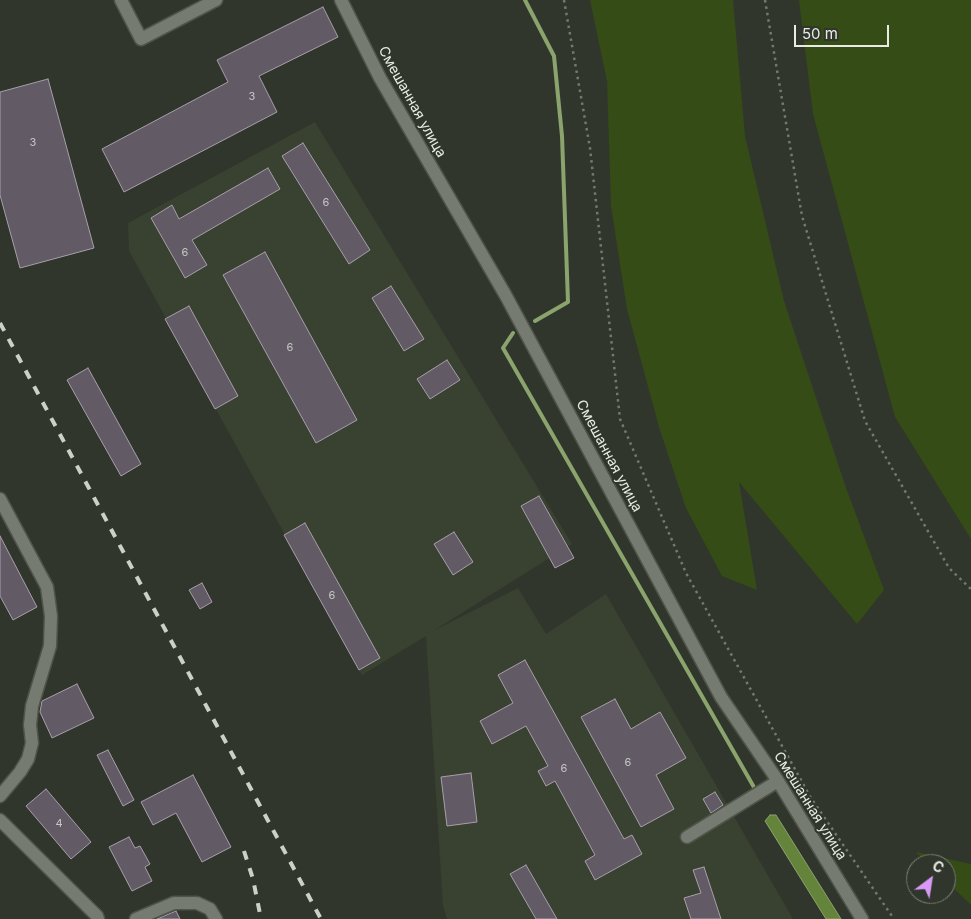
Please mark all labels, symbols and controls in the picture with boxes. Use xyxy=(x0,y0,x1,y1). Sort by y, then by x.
scale bar xyxy=(796,15,891,47)
text: 50 m xyxy=(802,24,838,43)
street label: Смешанная улица xyxy=(374,44,450,160)
house number: 3 xyxy=(249,90,255,104)
house number: 3 xyxy=(30,136,36,150)
house number: 6 xyxy=(323,196,329,210)
house number: 6 xyxy=(182,246,188,260)
house number: 6 xyxy=(287,341,293,355)
street label: Смешанная улица xyxy=(572,397,646,515)
house number: 6 xyxy=(329,589,335,603)
street label: Смешанная улица xyxy=(770,749,850,863)
house number: 6 xyxy=(625,756,631,770)
house number: 6 xyxy=(561,762,567,776)
house number: 4 xyxy=(55,817,63,831)
north arrow xyxy=(906,854,956,904)
text: С xyxy=(930,857,947,877)

